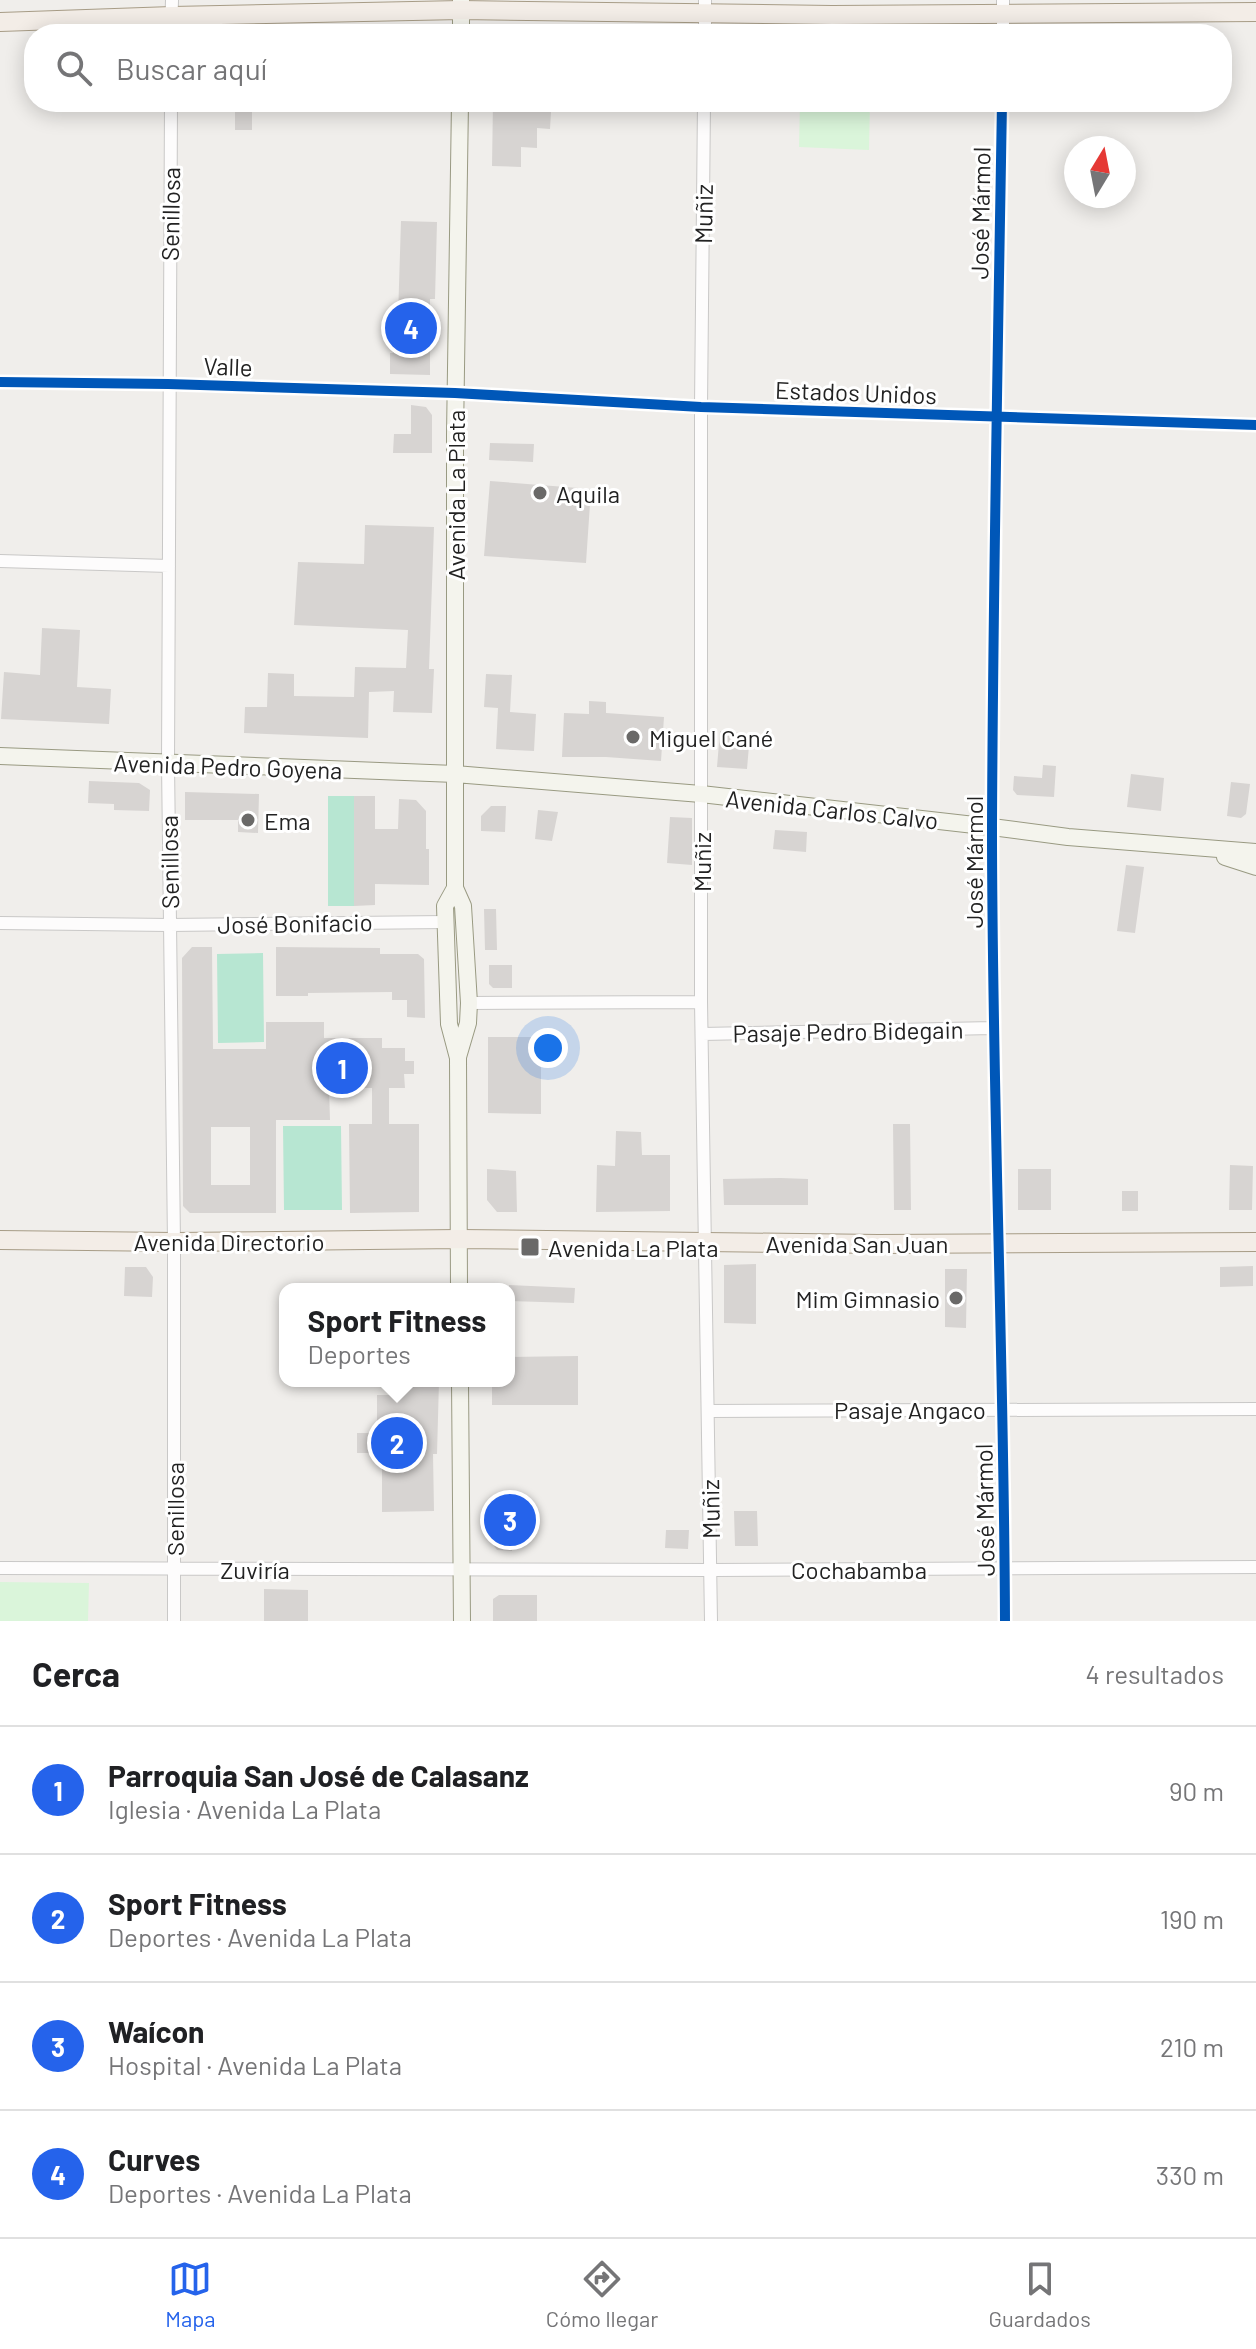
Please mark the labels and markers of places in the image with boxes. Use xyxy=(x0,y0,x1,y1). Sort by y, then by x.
pin: 4 xyxy=(385,298,437,358)
place label: Aquila xyxy=(556,479,620,508)
marker: Aquila xyxy=(531,484,549,502)
place label: Miguel Cané xyxy=(649,723,773,752)
marker: Miguel Cané xyxy=(624,728,642,746)
place label: Ema xyxy=(264,806,311,835)
marker: Ema xyxy=(239,811,257,829)
pin: 1 xyxy=(316,1038,368,1098)
place label: Avenida La Plata xyxy=(548,1233,719,1262)
marker: Avenida La Plata xyxy=(519,1236,541,1258)
place label: Mim Gimnasio xyxy=(795,1284,940,1313)
marker: Mim Gimnasio xyxy=(947,1289,965,1307)
pin: 2 xyxy=(371,1413,423,1473)
pin: 3 xyxy=(484,1490,536,1550)

